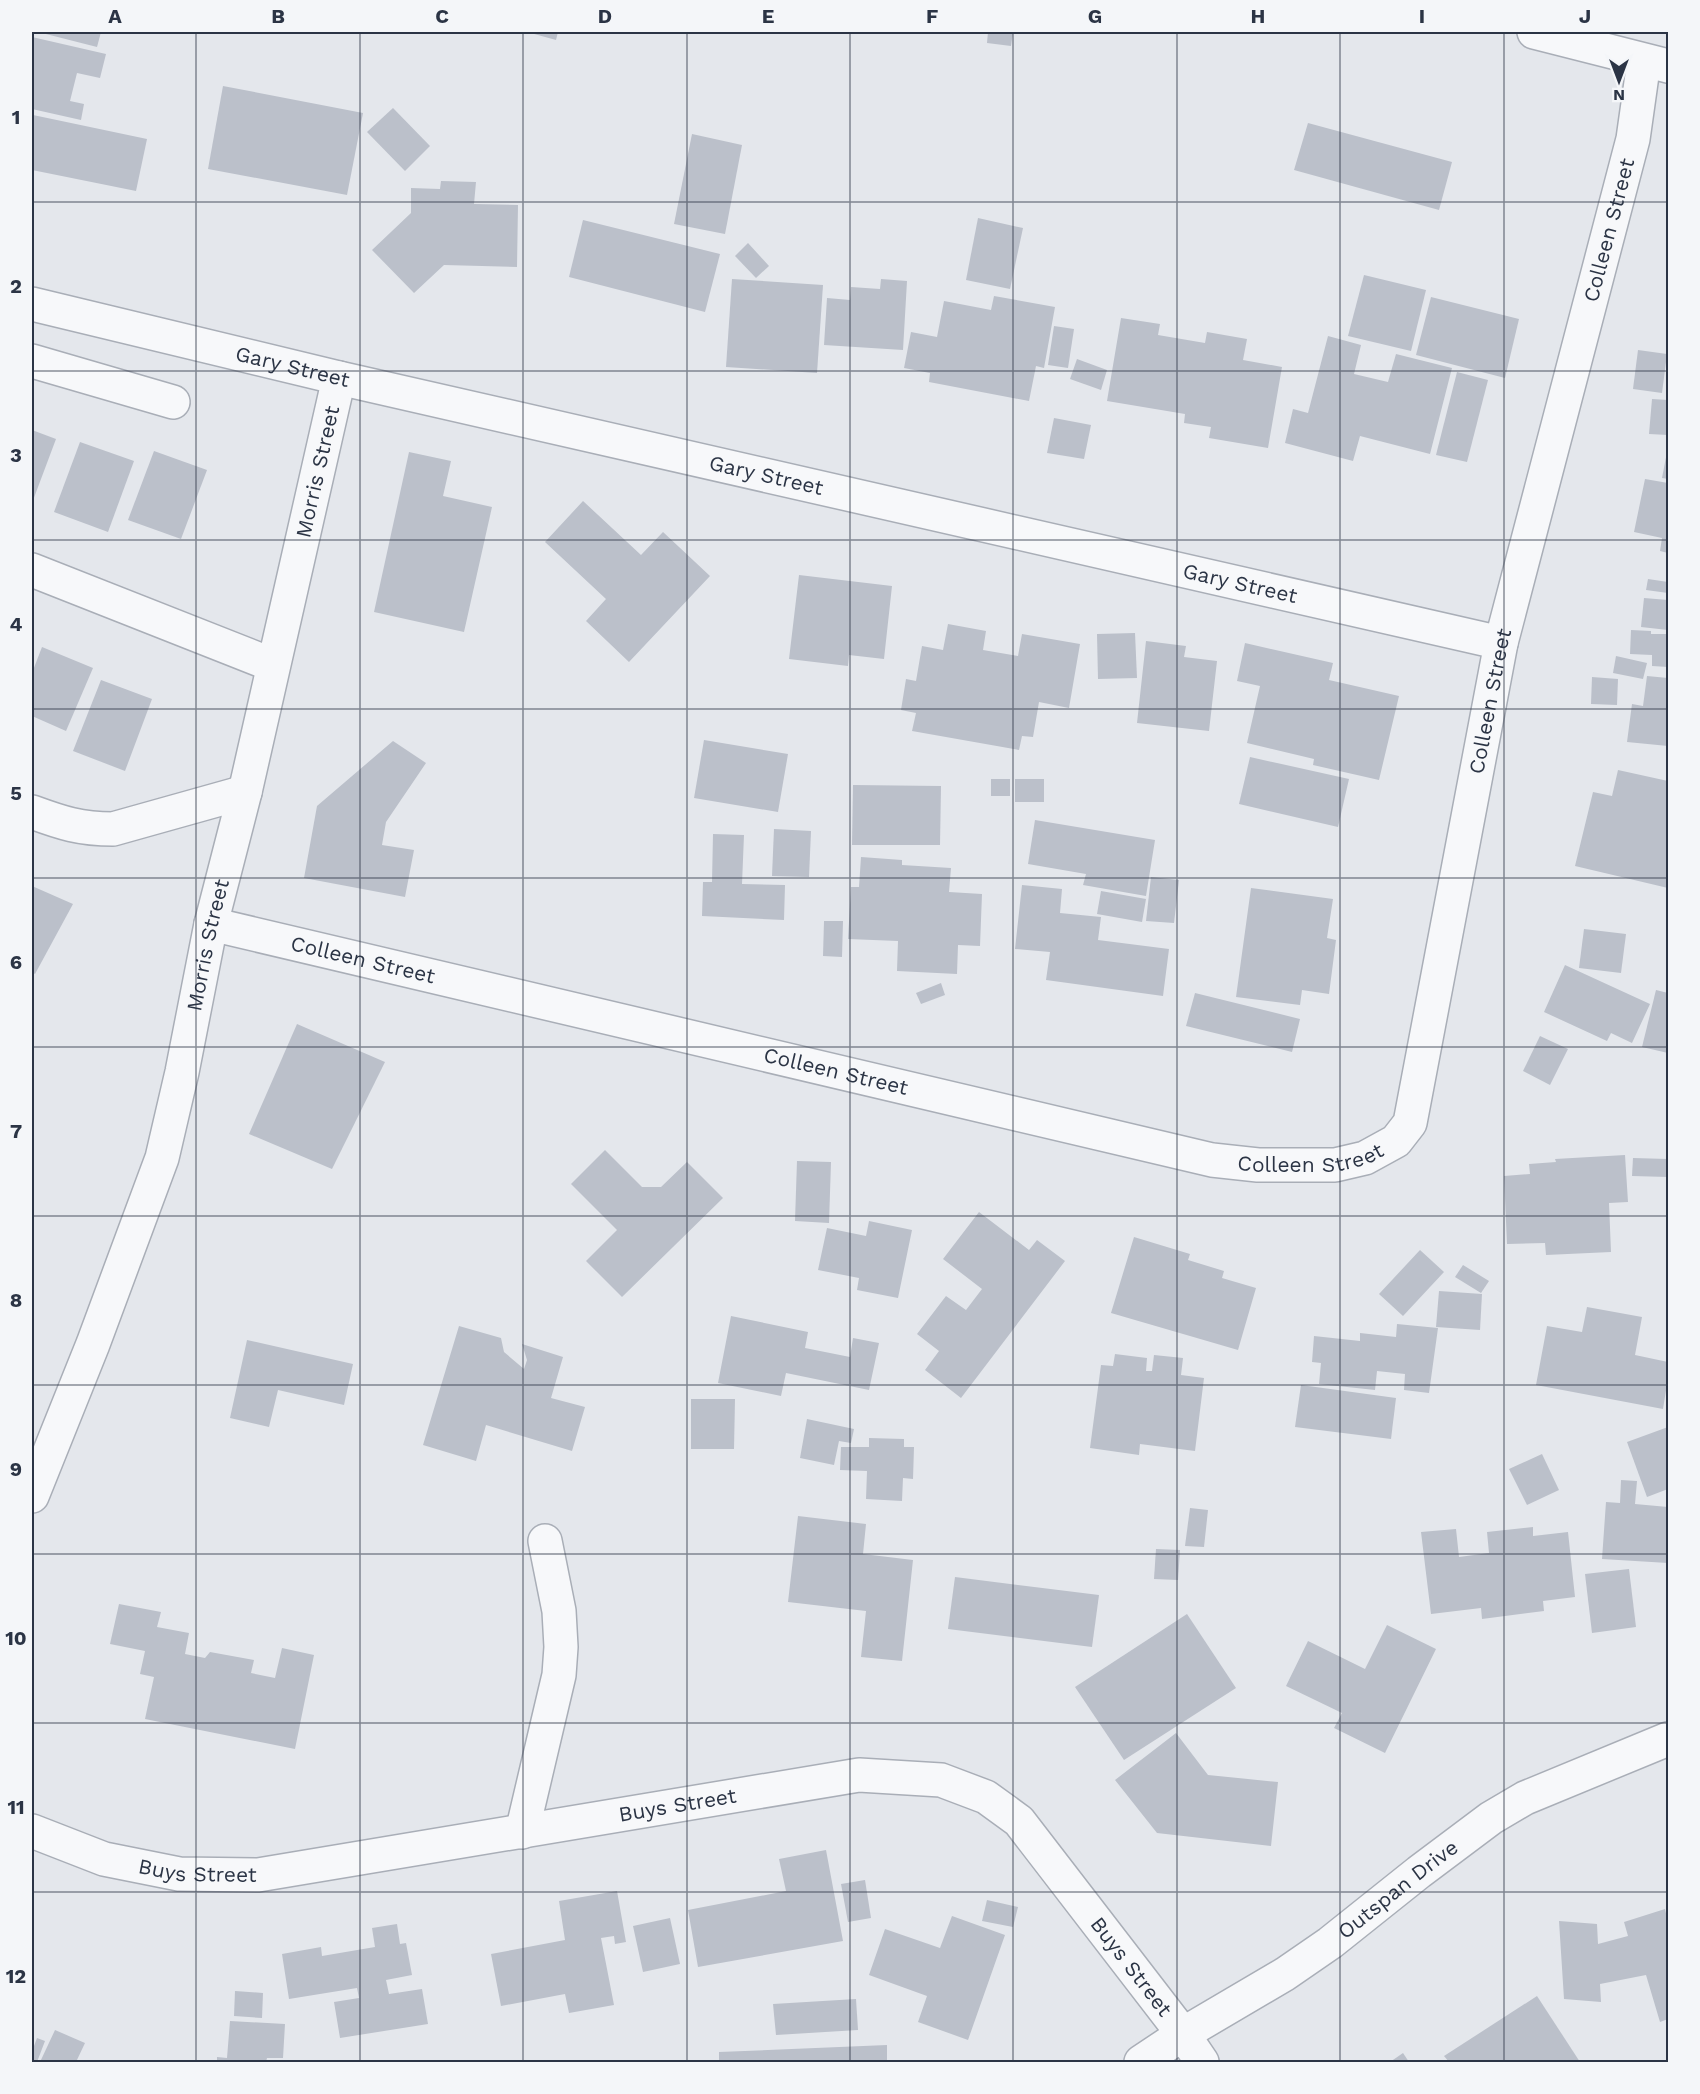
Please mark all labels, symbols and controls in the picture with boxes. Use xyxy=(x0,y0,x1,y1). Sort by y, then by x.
text: A xyxy=(108,4,122,28)
text: B xyxy=(271,4,285,28)
text: C xyxy=(435,4,449,28)
text: D xyxy=(598,4,612,28)
text: E xyxy=(762,4,774,28)
text: F xyxy=(926,4,938,28)
text: G xyxy=(1088,4,1102,28)
text: H xyxy=(1251,4,1265,28)
text: I xyxy=(1419,4,1425,28)
text: J xyxy=(1579,4,1591,28)
north arrow xyxy=(1589,51,1649,111)
text: N xyxy=(1613,86,1625,105)
text: 1 xyxy=(12,105,20,129)
street label: Colleen Street xyxy=(1578,155,1639,305)
text: 2 xyxy=(10,274,22,298)
street label: Gary Street xyxy=(233,341,352,392)
street label: Morris Street xyxy=(290,403,344,540)
text: 3 xyxy=(10,443,22,467)
street label: Gary Street xyxy=(707,450,826,500)
street label: Gary Street xyxy=(1181,558,1300,608)
text: 4 xyxy=(10,612,23,636)
street label: Colleen Street xyxy=(1463,625,1516,776)
text: 5 xyxy=(10,781,22,805)
street label: Morris Street xyxy=(181,876,234,1013)
street label: Colleen Street xyxy=(288,930,438,988)
text: 6 xyxy=(10,950,22,974)
street label: Colleen Street xyxy=(761,1042,911,1100)
text: 7 xyxy=(10,1119,22,1143)
street label: Colleen Street xyxy=(1236,1137,1388,1177)
text: 8 xyxy=(10,1288,22,1312)
text: 9 xyxy=(10,1457,22,1481)
text: 10 xyxy=(5,1626,27,1650)
street label: Buys Street xyxy=(617,1783,738,1827)
text: 11 xyxy=(7,1795,25,1819)
street label: Outspan Drive xyxy=(1332,1834,1463,1944)
street label: Buys Street xyxy=(136,1853,257,1887)
street label: Buys Street xyxy=(1085,1912,1178,2021)
text: 12 xyxy=(6,1964,26,1988)

